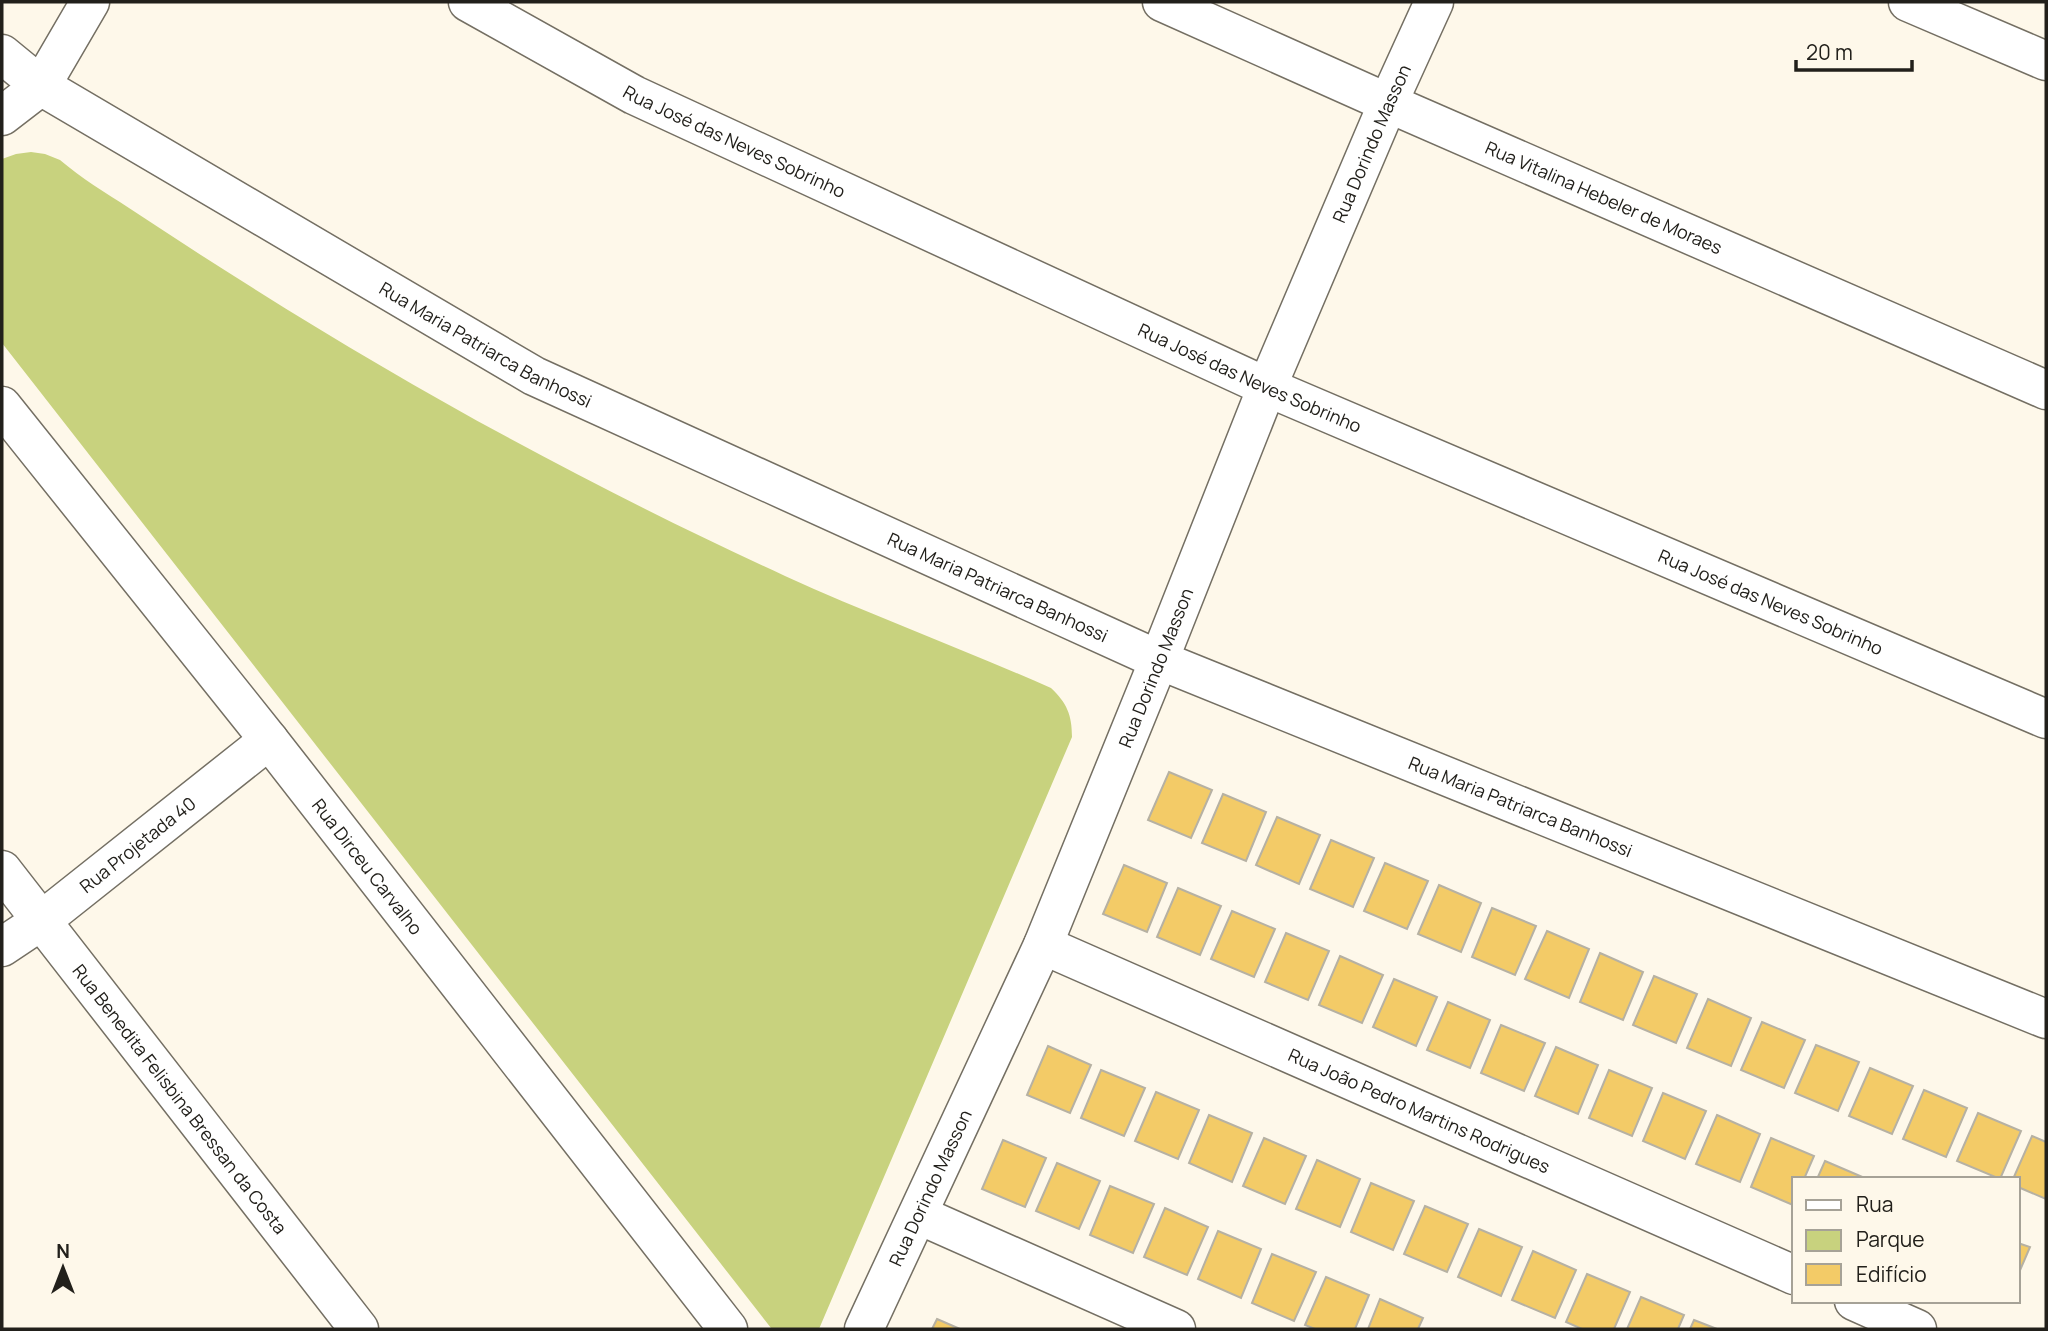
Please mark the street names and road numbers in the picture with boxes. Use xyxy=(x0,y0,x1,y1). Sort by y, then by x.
street label: Rua Dorindo Masson xyxy=(1327,60,1416,226)
street label: Rua José das Neves Sobrinho xyxy=(619,80,849,203)
street label: Rua Vitalina Hebeler de Moraes xyxy=(1482,135,1726,259)
street label: Rua Maria Patriarca Banhossi xyxy=(375,276,596,413)
street label: Rua José das Neves Sobrinho xyxy=(1135,317,1365,438)
street label: Rua Maria Patriarca Banhossi xyxy=(884,526,1112,647)
street label: Rua José das Neves Sobrinho xyxy=(1655,543,1887,660)
street label: Rua Dorindo Masson xyxy=(1113,584,1198,751)
street label: Rua Maria Patriarca Banhossi xyxy=(1405,750,1636,862)
street label: Rua Projetada 40 xyxy=(74,791,200,898)
street label: Rua Dirceu Carvalho xyxy=(307,794,428,940)
street label: Rua Benedita Felisbina Bressan da Costa xyxy=(68,959,293,1239)
street label: Rua João Pedro Martins Rodrigues xyxy=(1285,1042,1554,1178)
street label: Rua Dorindo Masson xyxy=(883,1105,977,1270)

